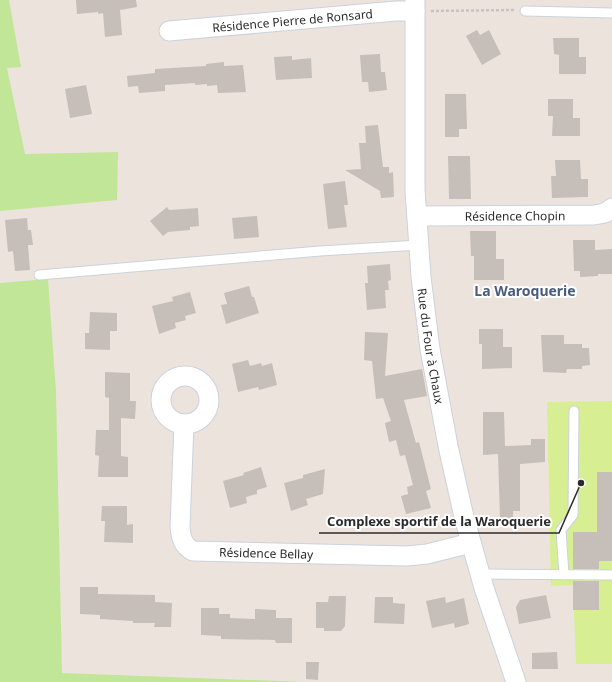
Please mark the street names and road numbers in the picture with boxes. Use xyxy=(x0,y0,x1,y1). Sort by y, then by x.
street label: Résidence Pierre de Ronsard xyxy=(212,5,374,36)
street label: Résidence Chopin xyxy=(465,207,565,224)
street label: Rue du Four à Chaux xyxy=(414,287,449,406)
street label: Résidence Bellay xyxy=(219,543,314,562)

